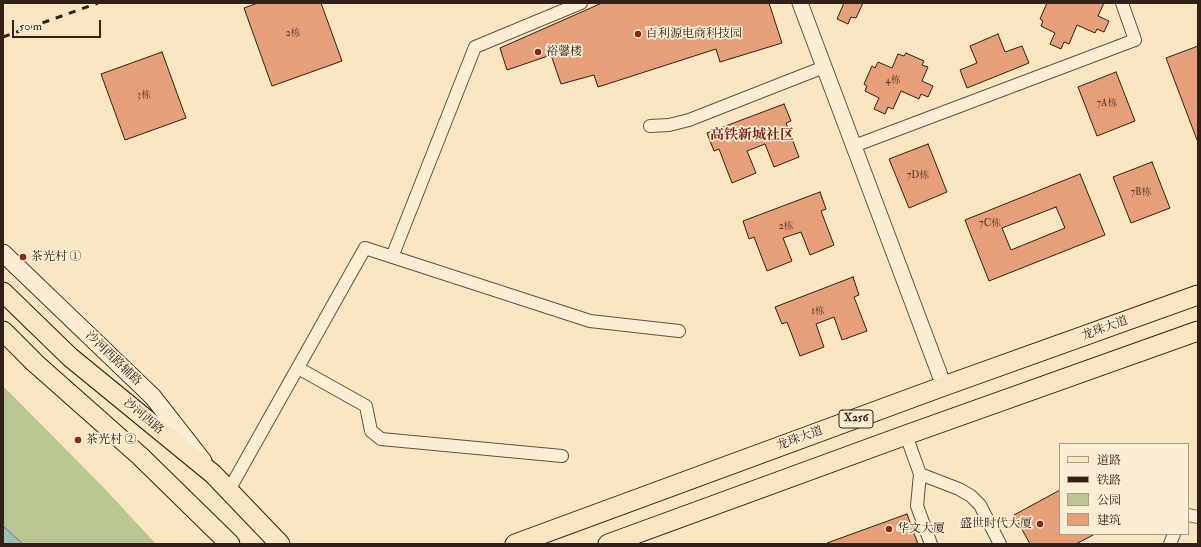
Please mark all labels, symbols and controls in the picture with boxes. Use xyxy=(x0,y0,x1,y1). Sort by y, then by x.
scale bar xyxy=(14,12,103,38)
text: 50 m xyxy=(19,19,42,34)
place label: 百利源电商科技园 xyxy=(646,27,742,41)
house number: 2栋 xyxy=(285,28,301,40)
marker: 百利源电商科技园 xyxy=(633,29,643,39)
place label: 裕馨楼 xyxy=(546,45,582,59)
marker: 裕馨楼 xyxy=(533,47,543,57)
house number: 4栋 xyxy=(885,75,901,87)
house number: 3栋 xyxy=(137,90,151,102)
house number: 7A栋 xyxy=(1097,98,1117,110)
district label: 高铁新城社区 xyxy=(710,128,794,144)
house number: 7D栋 xyxy=(907,170,929,182)
house number: 7B栋 xyxy=(1130,187,1152,199)
house number: 7C栋 xyxy=(979,218,1001,230)
house number: 2栋 xyxy=(778,221,794,233)
place label: 茶光村 ① xyxy=(31,250,82,264)
marker: 茶光村 ① xyxy=(18,252,28,262)
house number: 1栋 xyxy=(811,306,825,318)
street label: 龙珠大道 xyxy=(1080,314,1130,344)
street label: 沙河西路辅路 xyxy=(82,329,144,389)
street label: 沙河西路 xyxy=(120,396,166,438)
road number: X256 xyxy=(839,410,873,428)
street label: 龙珠大道 xyxy=(775,424,825,454)
place label: 茶光村 ② xyxy=(86,433,137,447)
marker: 茶光村 ② xyxy=(73,435,83,445)
legend xyxy=(1059,443,1189,535)
text: 道路 xyxy=(1097,453,1121,468)
text: 铁路 xyxy=(1097,473,1121,488)
text: 公园 xyxy=(1097,493,1121,508)
text: 建筑 xyxy=(1097,513,1121,528)
place label: 盛世时代大厦 xyxy=(960,517,1032,531)
marker: 盛世时代大厦 xyxy=(1035,519,1045,529)
place label: 华文大厦 xyxy=(897,522,945,536)
marker: 华文大厦 xyxy=(884,524,894,534)

